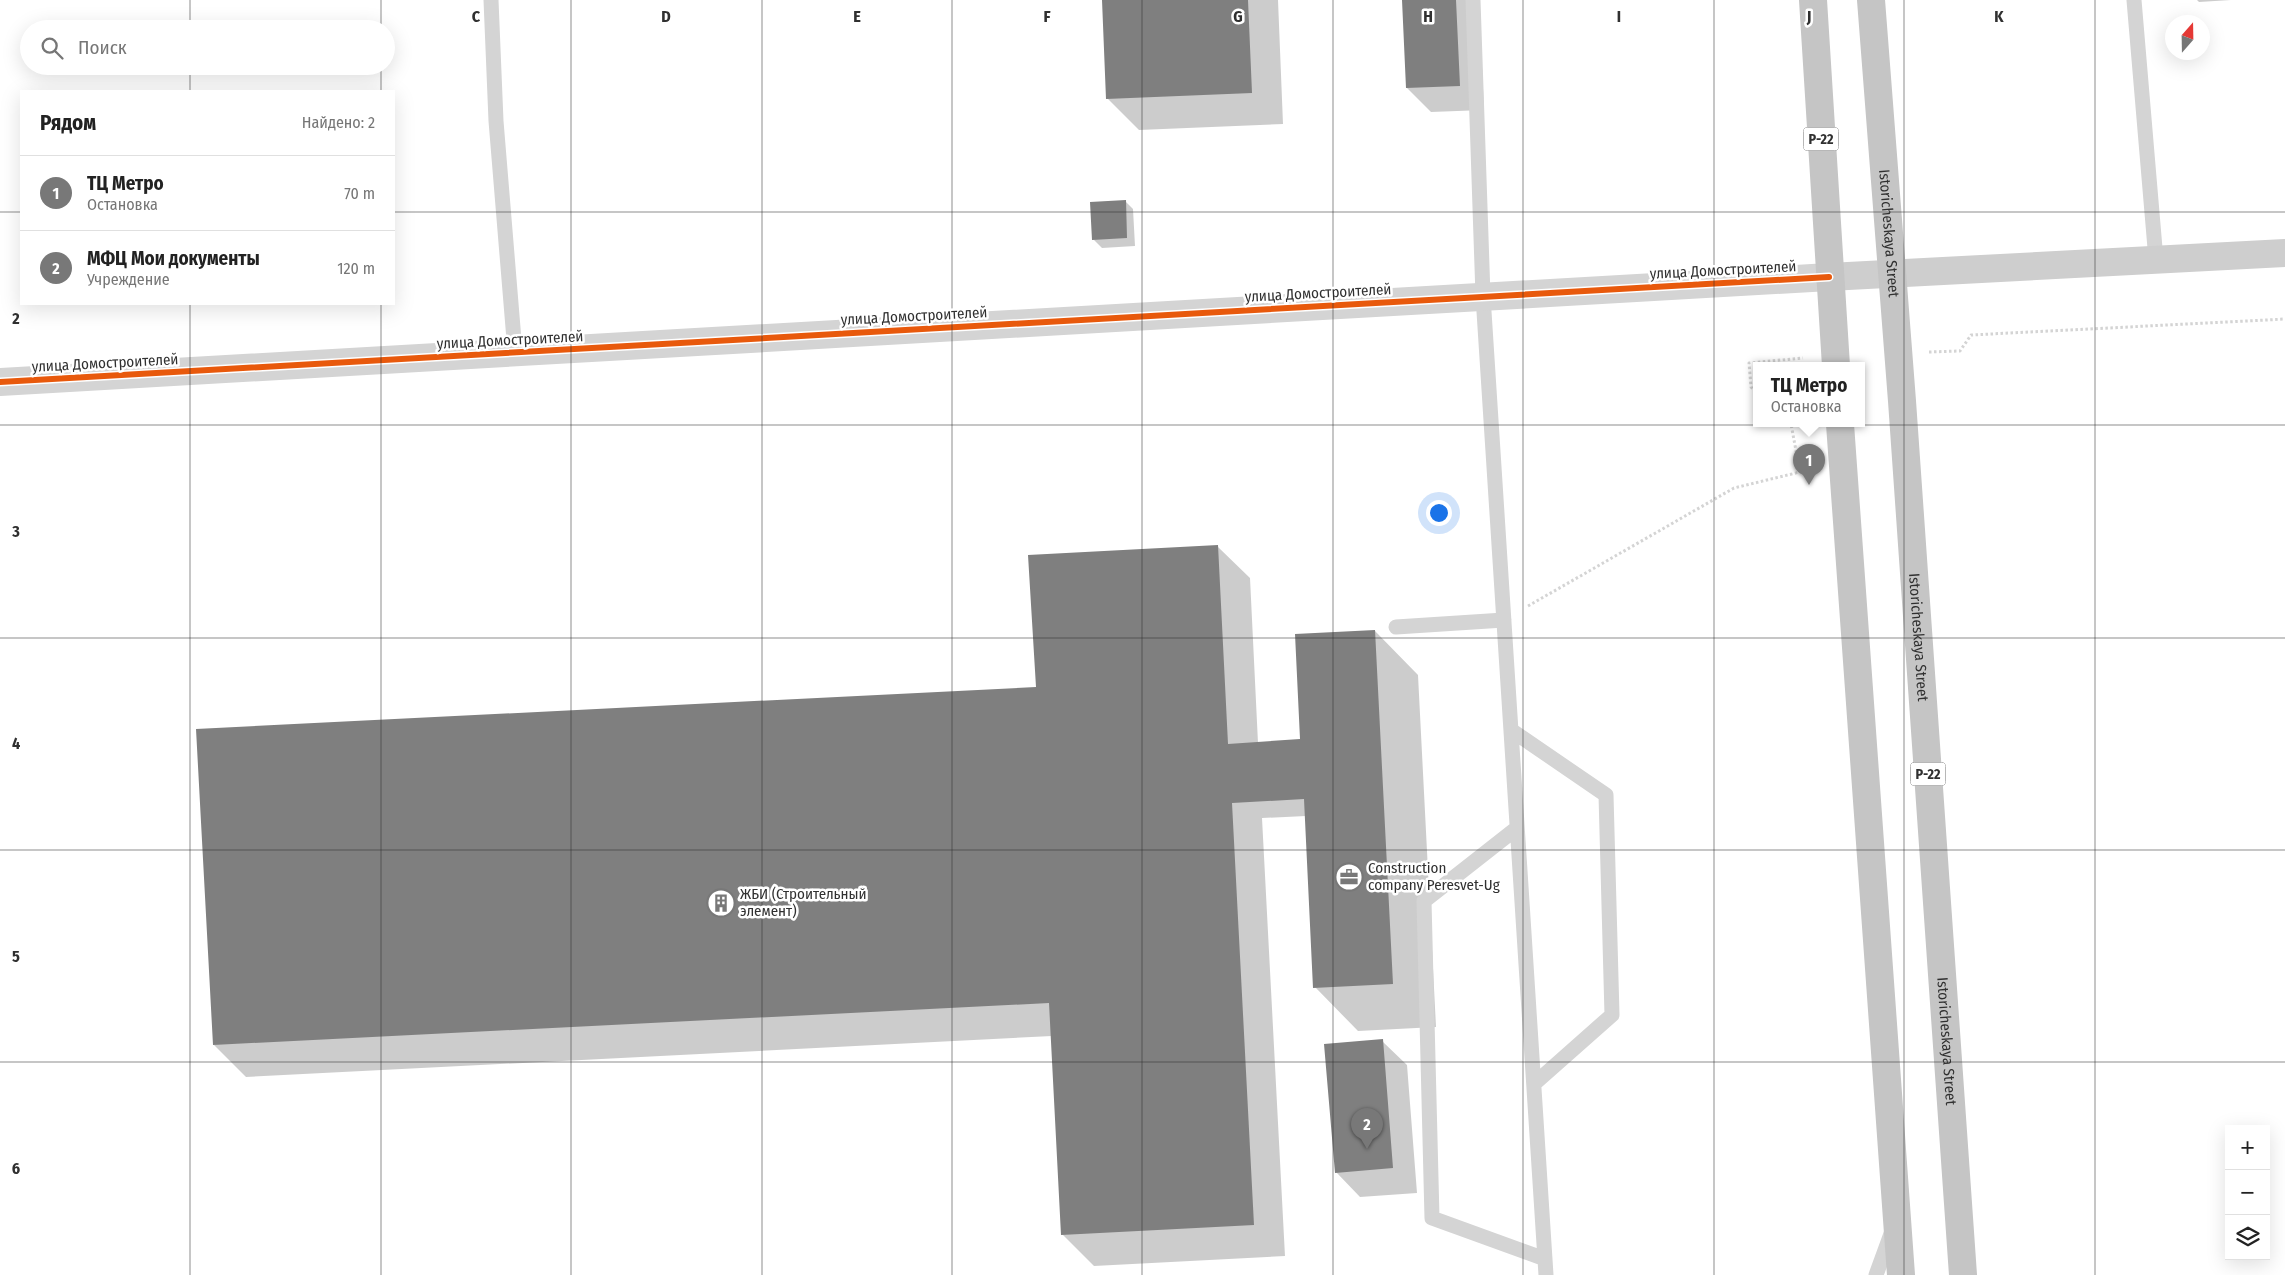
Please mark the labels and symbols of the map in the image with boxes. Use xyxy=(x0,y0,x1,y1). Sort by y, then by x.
text: C xyxy=(472,7,481,26)
text: D xyxy=(661,7,671,26)
text: E xyxy=(853,7,861,26)
text: F xyxy=(1043,7,1051,26)
text: G xyxy=(1233,7,1243,26)
text: H xyxy=(1423,7,1433,26)
text: I xyxy=(1617,7,1621,26)
text: J xyxy=(1806,7,1811,26)
text: K xyxy=(1994,7,2004,26)
north arrow xyxy=(2165,15,2210,60)
road number: Р-22 xyxy=(1804,128,1838,150)
street label: Istoricheskaya Street xyxy=(1875,169,1903,298)
street label: улица Домостроителей xyxy=(1649,257,1797,283)
street label: улица Домостроителей xyxy=(1244,280,1392,306)
street label: улица Домостроителей xyxy=(840,303,988,329)
text: 2 xyxy=(11,309,20,328)
street label: улица Домостроителей xyxy=(436,327,584,353)
street label: улица Домостроителей xyxy=(31,350,179,376)
pin: 1 xyxy=(1793,444,1825,485)
your location xyxy=(1426,500,1452,526)
text: 3 xyxy=(11,522,20,541)
street label: Istoricheskaya Street xyxy=(1905,573,1932,702)
text: 4 xyxy=(12,734,20,753)
road number: Р-22 xyxy=(1910,762,1946,786)
place label: Construction company Peresvet-Ug xyxy=(1368,859,1500,894)
office icon: Construction company Peresvet-Ug xyxy=(1334,862,1364,892)
place label: ЖБИ (Строительный элемент) xyxy=(740,885,867,920)
building icon: ЖБИ (Строительный элемент) xyxy=(706,888,736,918)
text: 5 xyxy=(12,947,20,966)
street label: Istoricheskaya Street xyxy=(1933,977,1960,1106)
pin: 2 xyxy=(1351,1108,1383,1149)
text: 6 xyxy=(12,1159,20,1178)

